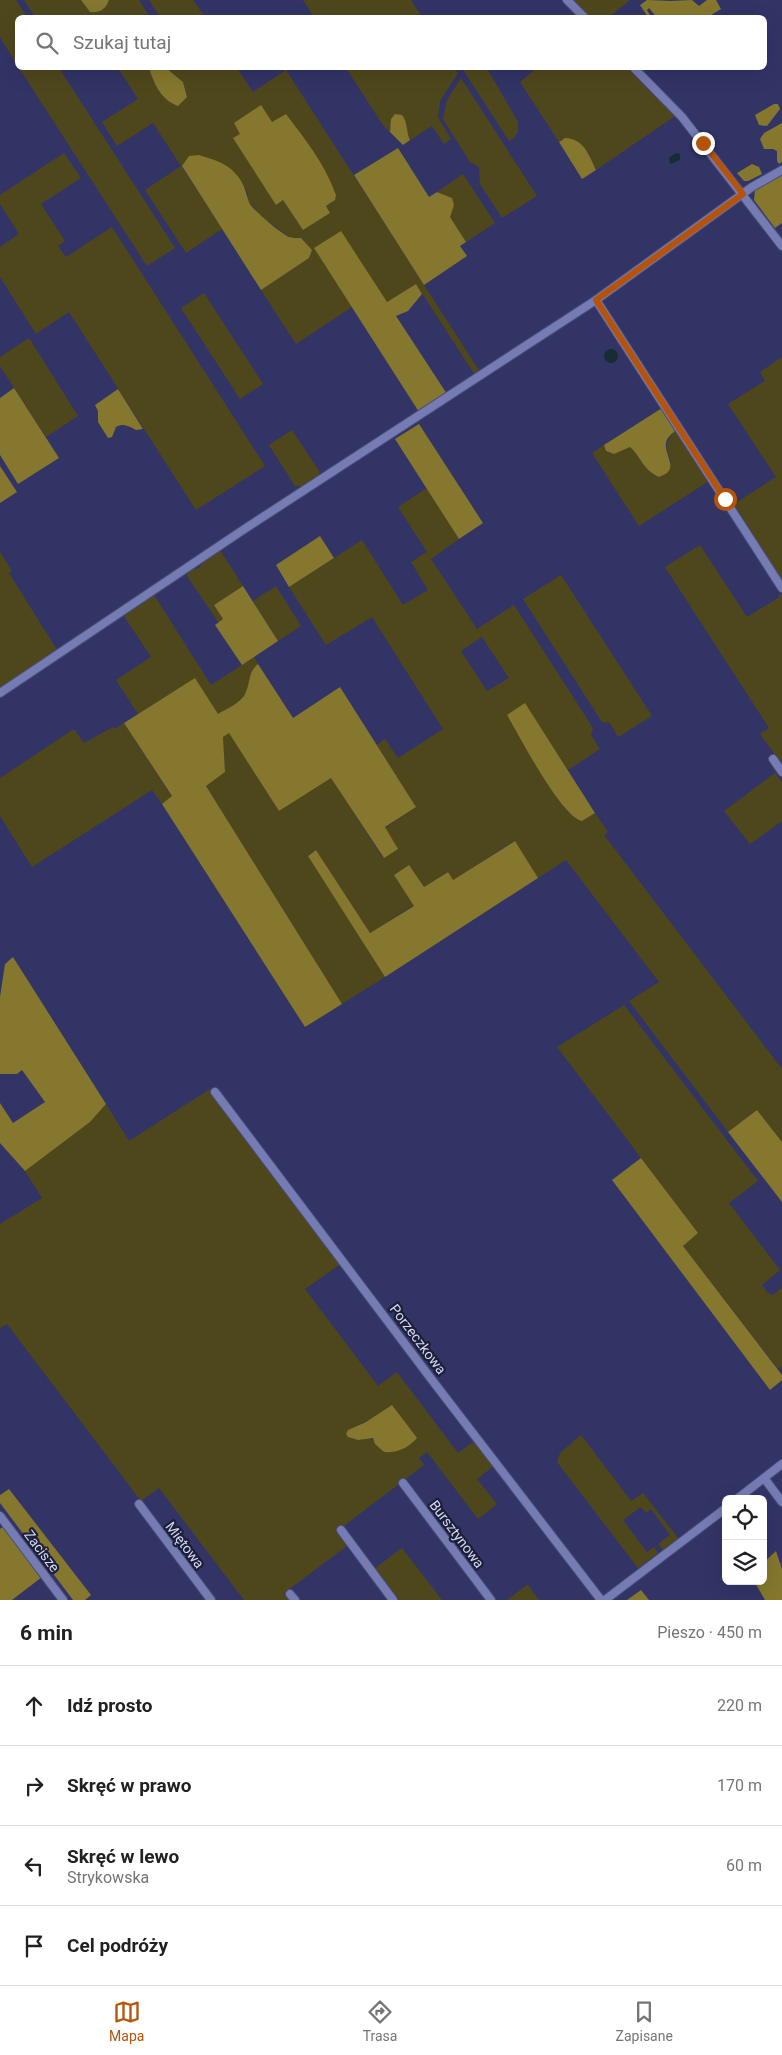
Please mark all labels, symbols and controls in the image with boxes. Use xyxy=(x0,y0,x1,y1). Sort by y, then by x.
search box xyxy=(15,15,767,70)
icon: search xyxy=(33,29,61,57)
text: Szukaj tutaj xyxy=(73,31,171,54)
route end xyxy=(692,132,715,155)
route start xyxy=(714,488,737,511)
street label: Porzeczkowa xyxy=(387,1301,449,1377)
map controls xyxy=(722,1495,767,1585)
button: locate xyxy=(722,1495,767,1540)
street label: Bursztynowa xyxy=(426,1497,488,1571)
street label: Miętowa xyxy=(162,1519,208,1571)
street label: Zacisze xyxy=(21,1527,63,1575)
button: layers xyxy=(722,1540,767,1585)
text: 6 min xyxy=(20,1621,73,1645)
text: Pieszo · 450 m xyxy=(657,1623,762,1642)
icon: ahead xyxy=(20,1692,48,1720)
text: Idź prosto xyxy=(67,1694,152,1717)
text: 220 m xyxy=(717,1696,762,1715)
icon: right xyxy=(20,1772,48,1800)
text: Skręć w prawo xyxy=(67,1774,191,1797)
text: 170 m xyxy=(717,1776,762,1795)
text: Skręć w lewo xyxy=(67,1845,179,1868)
icon: left xyxy=(20,1852,48,1880)
text: 60 m xyxy=(726,1856,762,1875)
text: Strykowska xyxy=(67,1868,149,1887)
icon: arrive xyxy=(20,1932,48,1960)
text: Cel podróży xyxy=(67,1934,168,1957)
tab: Mapa xyxy=(109,1998,144,2044)
tab: Trasa xyxy=(363,1998,397,2044)
tab: Zapisane xyxy=(616,1998,673,2044)

